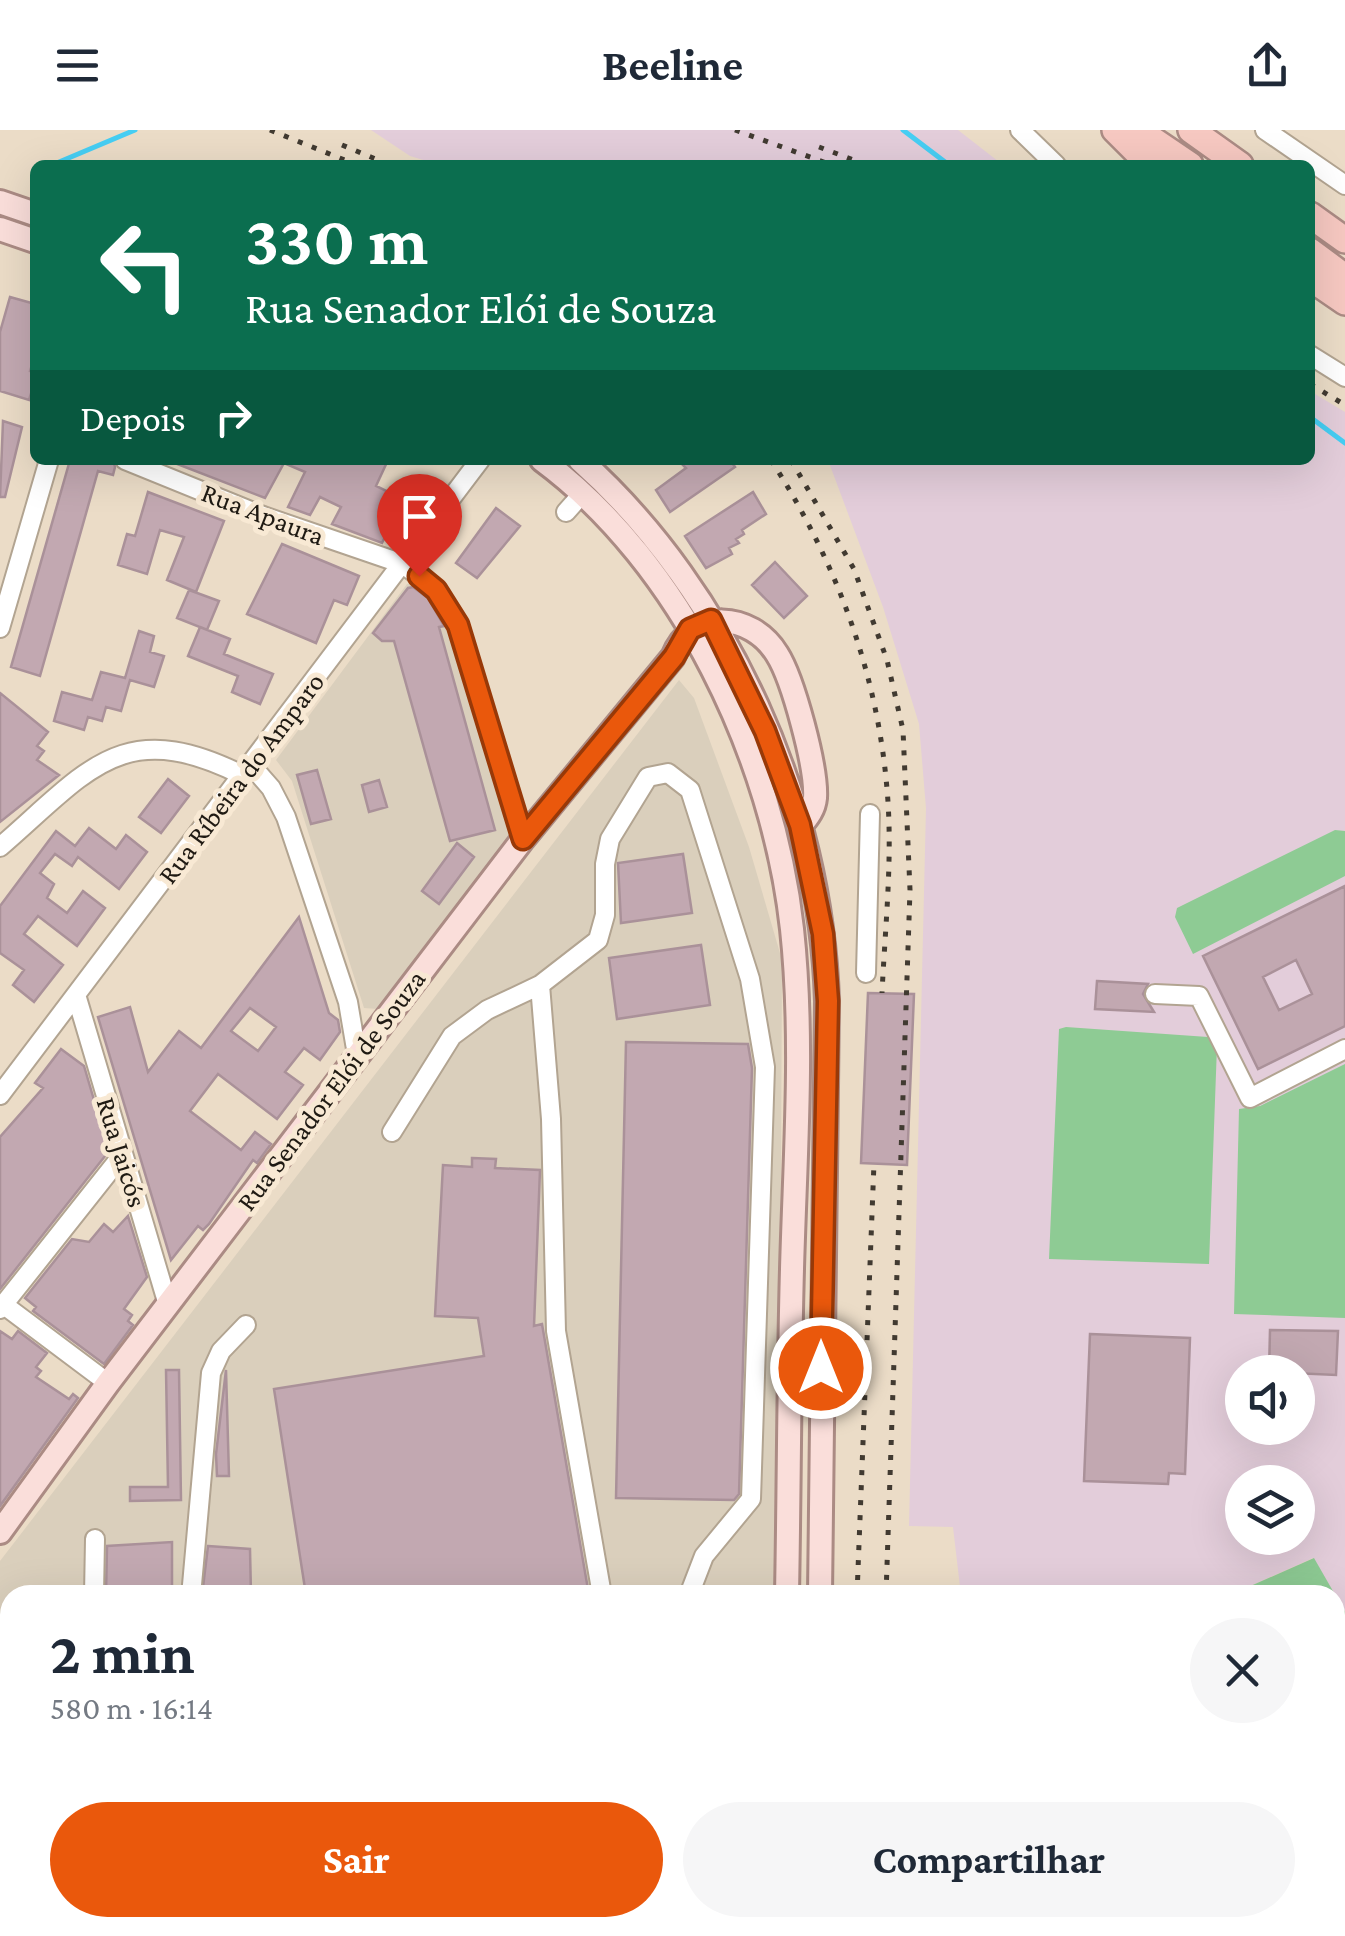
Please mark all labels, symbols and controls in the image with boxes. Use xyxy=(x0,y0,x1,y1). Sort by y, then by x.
icon: menu xyxy=(50,38,105,93)
icon: share xyxy=(1240,38,1295,93)
text: Beeline xyxy=(602,40,743,90)
icon: left xyxy=(80,200,210,330)
text: 330 m xyxy=(245,201,428,279)
text: Rua Senador Elói de Souza xyxy=(245,283,717,333)
icon: right xyxy=(206,390,261,445)
text: Depois xyxy=(80,397,186,439)
pin xyxy=(377,474,462,577)
street label: Rua Apaura xyxy=(197,476,329,552)
icon: arrive xyxy=(392,489,447,544)
street label: Rua Ríbeira do Amparo xyxy=(152,666,330,890)
street label: Rua Senador Elói de Souza xyxy=(230,963,432,1217)
street label: Rua Jaicós xyxy=(91,1093,153,1211)
position arrow xyxy=(769,1316,873,1420)
map controls xyxy=(1225,1355,1315,1555)
button: sound xyxy=(1225,1355,1315,1445)
button: layers xyxy=(1225,1465,1315,1555)
button: close xyxy=(1190,1618,1295,1723)
text: 2 min xyxy=(50,1619,195,1686)
text: 580 m · 16:14 xyxy=(50,1690,213,1726)
button: Sair xyxy=(50,1802,663,1917)
button: Compartilhar xyxy=(683,1802,1295,1917)

